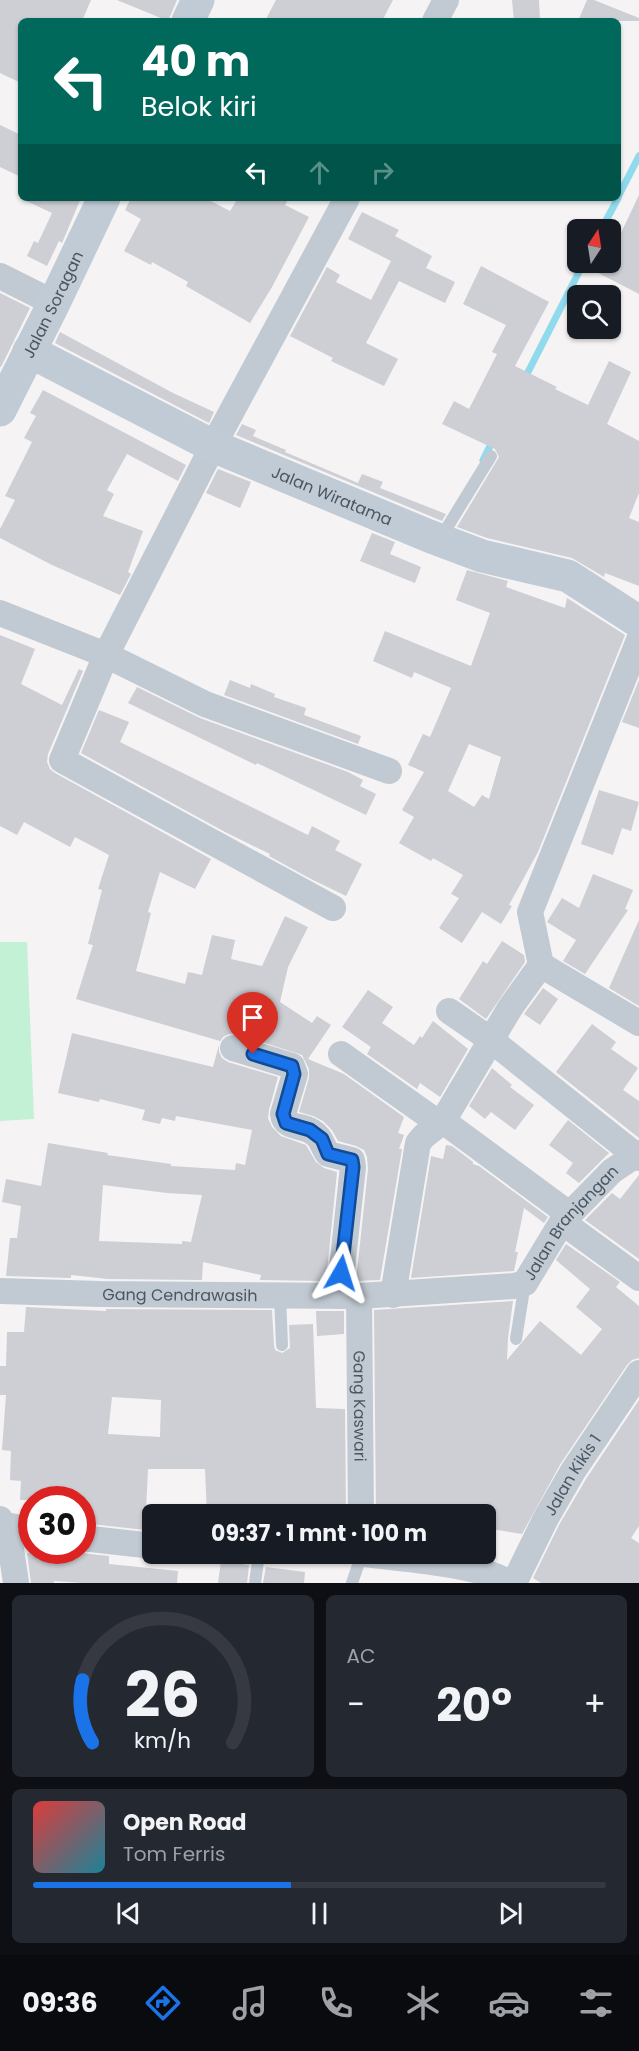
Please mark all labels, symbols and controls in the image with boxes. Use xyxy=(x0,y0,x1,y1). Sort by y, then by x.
text: 40 m xyxy=(141,32,250,91)
icon: left xyxy=(42,42,120,120)
text: Belok kiri xyxy=(141,88,257,125)
icon: left xyxy=(240,156,273,189)
icon: ahead xyxy=(303,156,336,189)
icon: right xyxy=(366,156,399,189)
north arrow xyxy=(567,219,621,273)
map controls xyxy=(567,219,621,339)
street label: Jalan Soragan xyxy=(17,247,89,362)
button: search xyxy=(567,285,621,339)
street label: Jalan Wiratama xyxy=(268,460,396,531)
pin xyxy=(227,992,278,1054)
icon: arrive xyxy=(236,1001,269,1034)
street label: Jalan Branjangan xyxy=(518,1160,623,1285)
position arrow xyxy=(309,1241,373,1305)
street label: Gang Cendrawasih xyxy=(102,1283,258,1307)
street label: Gang Kaswari xyxy=(348,1350,372,1462)
street label: Jalan Kikis 1 xyxy=(538,1429,606,1520)
speed limit sign: 30 xyxy=(18,1486,96,1564)
text: 09:37 · 1 mnt · 100 m xyxy=(211,1518,427,1549)
text: AC xyxy=(347,1642,375,1670)
text: 26 xyxy=(125,1651,200,1739)
text: 20° xyxy=(436,1674,512,1737)
text: − xyxy=(347,1681,365,1728)
text: + xyxy=(583,1681,606,1728)
text: km/h xyxy=(134,1725,191,1756)
text: Open Road xyxy=(123,1807,247,1838)
text: Tom Ferris xyxy=(123,1840,225,1868)
icon: previous xyxy=(112,1897,145,1930)
icon: pause xyxy=(303,1897,336,1930)
icon: next xyxy=(494,1897,527,1930)
icon: directions xyxy=(142,1982,184,2024)
icon: music xyxy=(229,1982,271,2024)
icon: phone xyxy=(315,1982,357,2024)
icon: climate xyxy=(402,1982,444,2024)
icon: car xyxy=(488,1982,530,2024)
icon: filters xyxy=(575,1982,617,2024)
text: 09:36 xyxy=(22,1984,98,2021)

